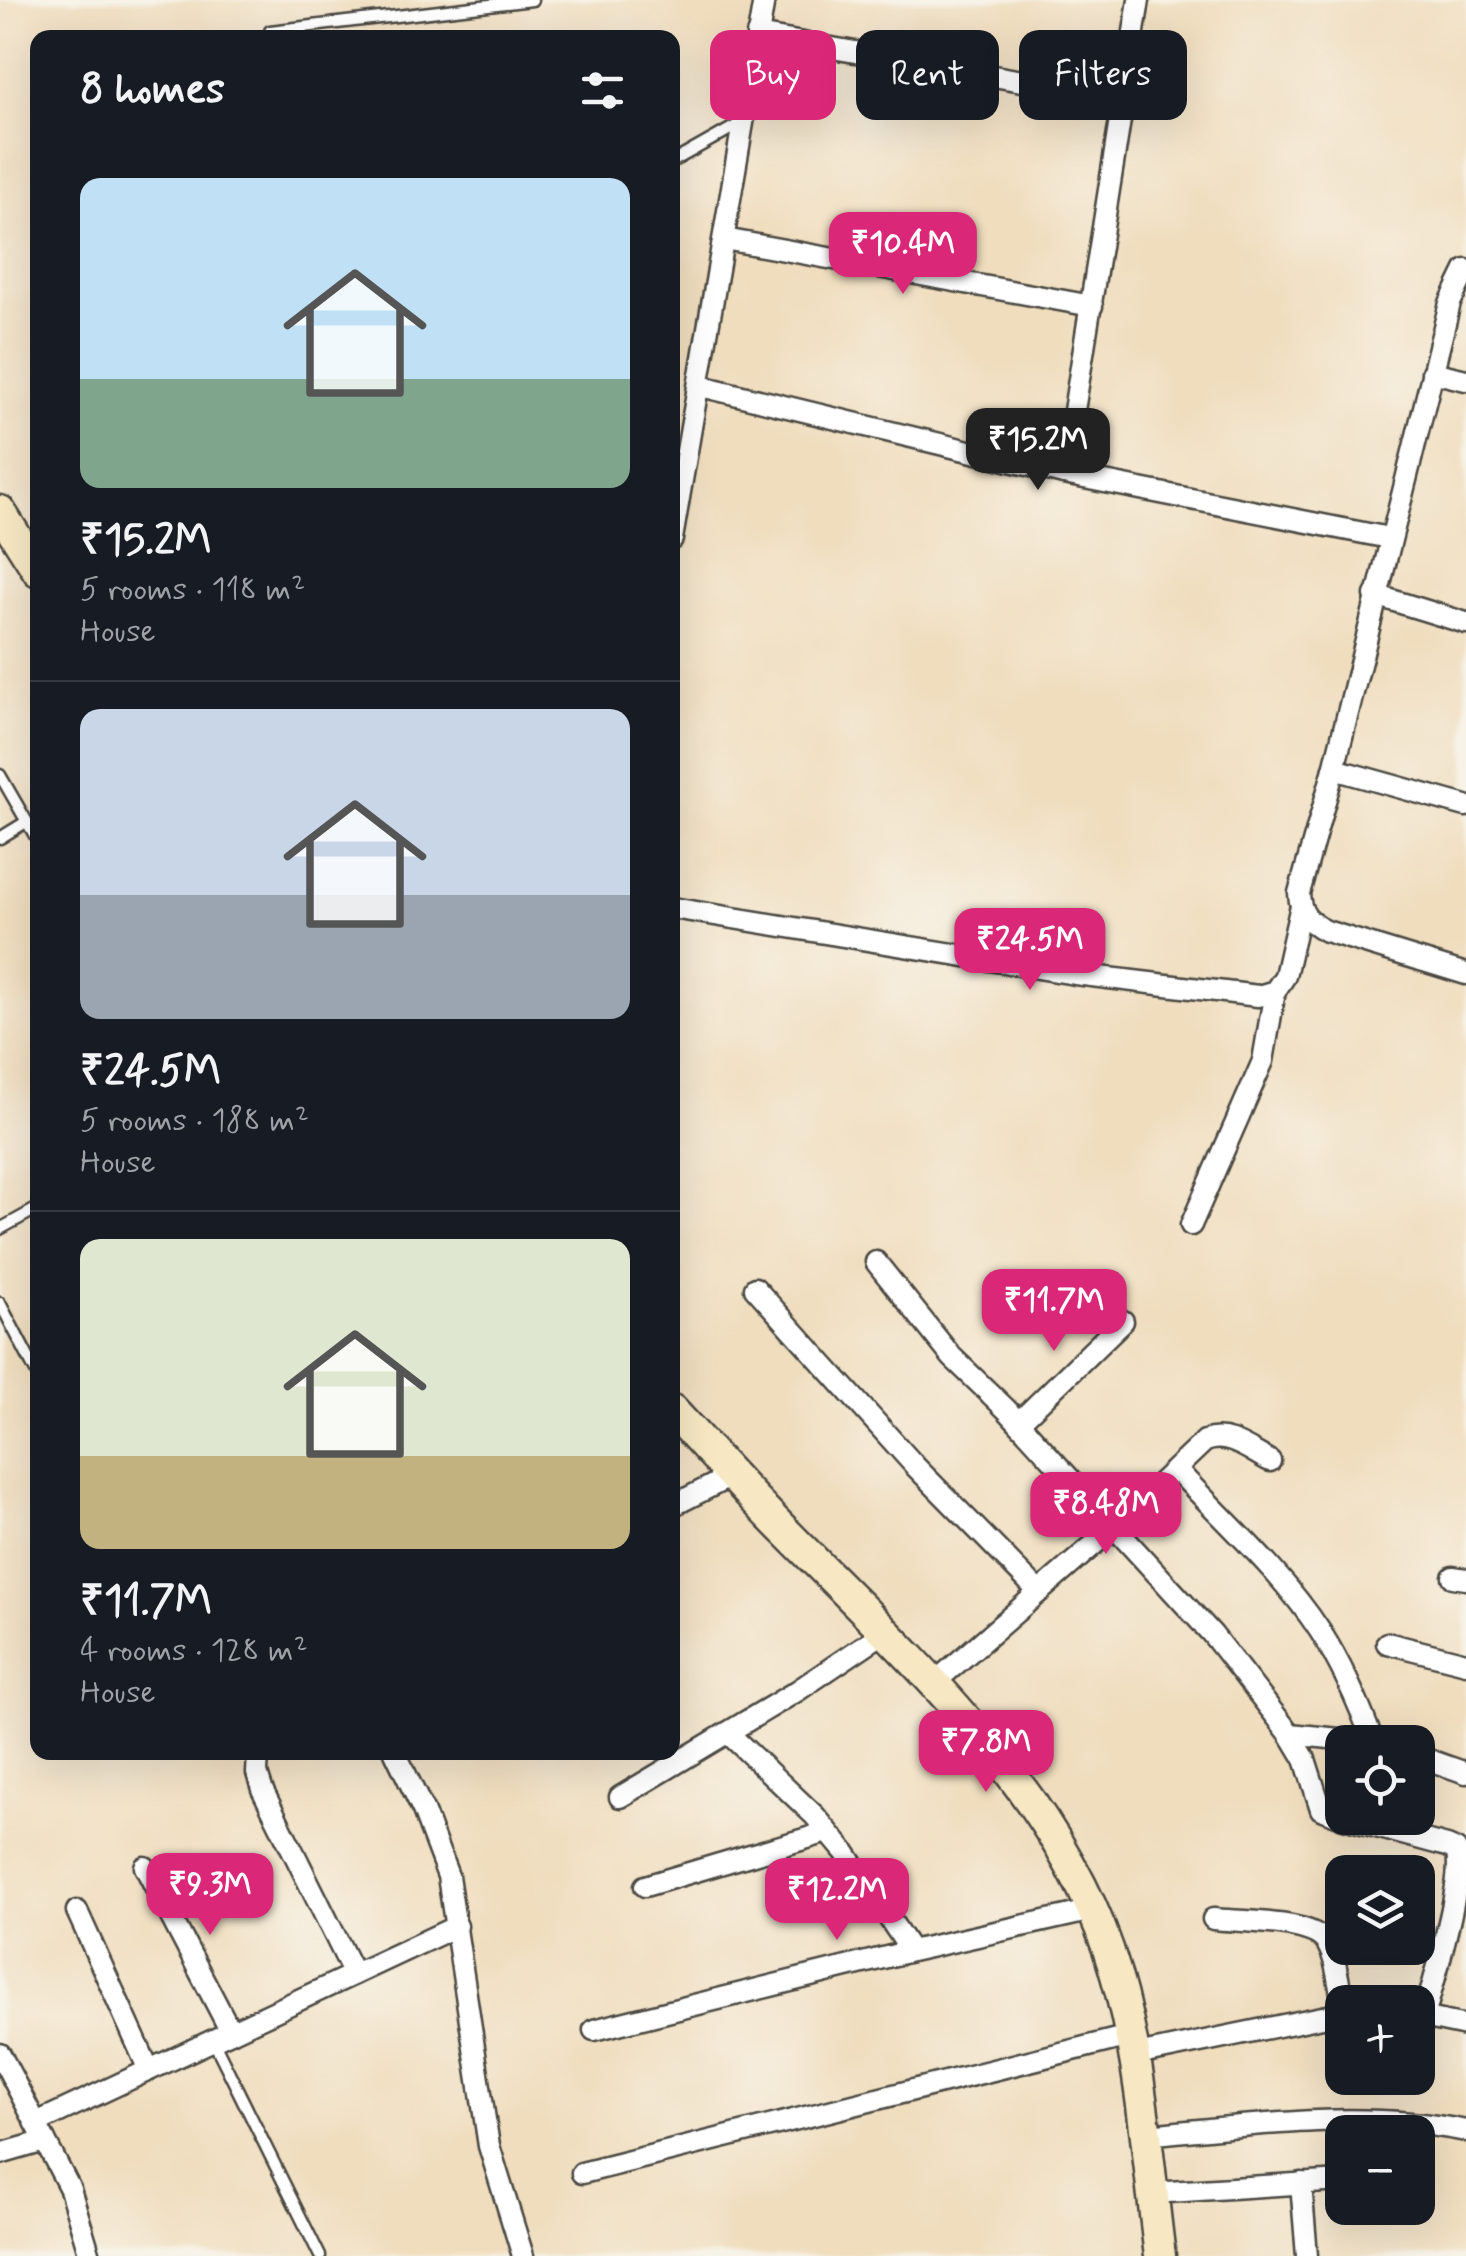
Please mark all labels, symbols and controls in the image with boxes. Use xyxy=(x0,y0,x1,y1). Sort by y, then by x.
chip: Buy xyxy=(710,30,836,120)
chip: Rent xyxy=(856,30,999,120)
chip: Filters xyxy=(1019,30,1187,120)
text: 8 homes xyxy=(80,63,225,118)
icon: filters xyxy=(575,63,630,118)
pin: ₹10.4M xyxy=(822,212,984,297)
text: ₹10.4M xyxy=(851,223,955,265)
icon: home xyxy=(265,243,445,423)
pin: ₹15.2M xyxy=(957,408,1119,493)
text: ₹15.2M xyxy=(988,419,1088,461)
text: ₹15.2M xyxy=(80,514,211,569)
text: 5 rooms · 118 m² xyxy=(80,569,305,611)
text: House xyxy=(80,611,156,653)
icon: home xyxy=(265,774,445,954)
pin: ₹24.5M xyxy=(949,908,1111,993)
text: ₹24.5M xyxy=(976,919,1084,961)
text: ₹24.5M xyxy=(80,1045,221,1100)
text: 5 rooms · 188 m² xyxy=(80,1100,309,1142)
text: House xyxy=(80,1142,156,1184)
pin: ₹11.7M xyxy=(973,1269,1135,1354)
text: ₹11.7M xyxy=(1004,1280,1104,1322)
icon: home xyxy=(265,1304,445,1484)
pin: ₹8.48M xyxy=(1025,1472,1187,1557)
text: ₹8.48M xyxy=(1052,1483,1160,1525)
text: ₹11.7M xyxy=(80,1575,212,1630)
text: 4 rooms · 128 m² xyxy=(80,1630,308,1672)
text: House xyxy=(80,1672,156,1714)
pin: ₹7.8M xyxy=(916,1710,1056,1795)
text: ₹7.8M xyxy=(941,1721,1031,1763)
map controls xyxy=(1325,1725,1435,2225)
button: locate xyxy=(1325,1725,1435,1835)
pin: ₹9.3M xyxy=(140,1853,280,1938)
button: layers xyxy=(1325,1855,1435,1965)
pin: ₹12.2M xyxy=(756,1858,918,1943)
text: ₹9.3M xyxy=(168,1864,252,1906)
text: ₹12.2M xyxy=(787,1869,887,1911)
button: + xyxy=(1325,1985,1435,2095)
button: − xyxy=(1325,2115,1435,2225)

